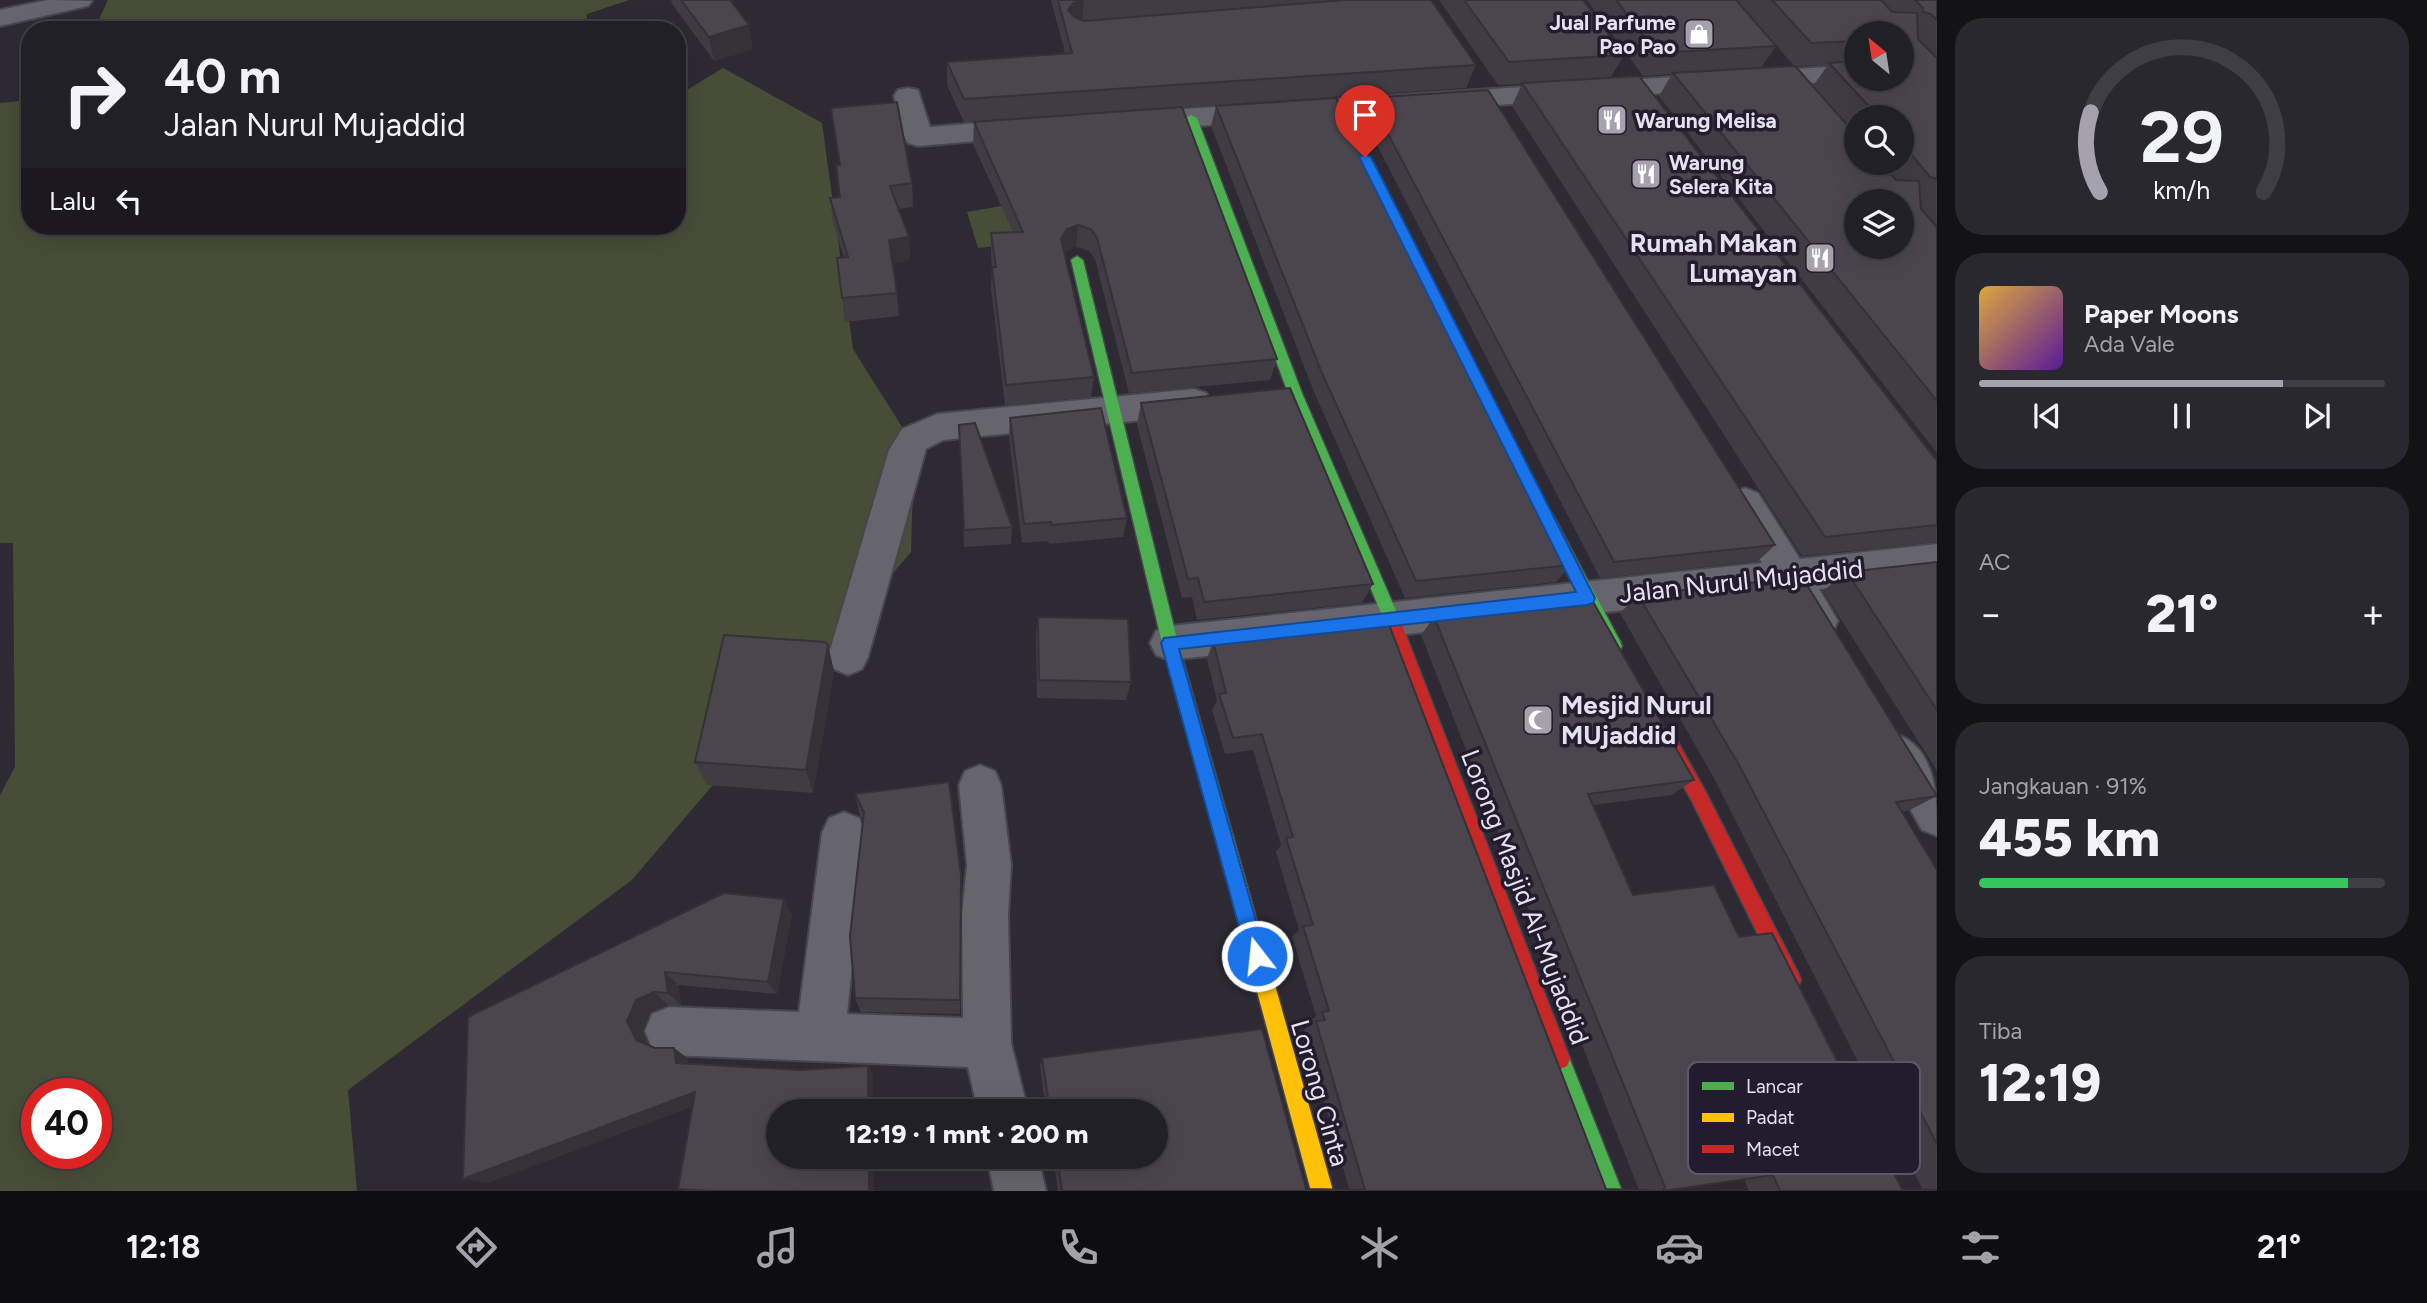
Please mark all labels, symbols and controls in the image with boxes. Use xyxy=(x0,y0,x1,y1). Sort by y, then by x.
place label: Jual Parfume Pao Pao xyxy=(1549,10,1676,59)
shop icon: Jual Parfume Pao Pao xyxy=(1682,17,1716,51)
north arrow xyxy=(1844,21,1914,91)
map controls xyxy=(1844,21,1914,259)
text: 40 m xyxy=(164,46,281,105)
icon: right xyxy=(49,49,140,140)
pin xyxy=(1335,85,1395,157)
text: 29 xyxy=(2140,94,2224,181)
icon: arrive xyxy=(1346,96,1384,134)
restaurant icon: Warung Melisa xyxy=(1595,103,1629,137)
button: search xyxy=(1844,105,1914,175)
text: Jalan Nurul Mujaddid xyxy=(164,106,466,144)
place label: Warung Melisa xyxy=(1635,108,1777,133)
place label: Warung Selera Kita xyxy=(1669,150,1773,199)
restaurant icon: Warung Selera Kita xyxy=(1629,157,1663,191)
text: km/h xyxy=(2153,175,2211,205)
icon: left xyxy=(110,182,148,220)
text: Lalu xyxy=(49,185,96,217)
button: layers xyxy=(1844,189,1914,259)
place label: Rumah Makan Lumayan xyxy=(1630,227,1797,289)
restaurant icon: Rumah Makan Lumayan xyxy=(1803,241,1837,275)
text: Paper Moons xyxy=(2084,298,2239,330)
text: Ada Vale xyxy=(2084,330,2175,358)
icon: previous xyxy=(2028,397,2066,435)
icon: pause xyxy=(2163,397,2201,435)
icon: next xyxy=(2298,397,2336,435)
text: AC xyxy=(1979,548,2011,576)
street label: Jalan Nurul Mujaddid xyxy=(1617,552,1865,610)
text: 21° xyxy=(2146,583,2218,645)
text: − xyxy=(1979,591,2003,637)
text: + xyxy=(2361,591,2385,637)
place label: Mesjid Nurul MUjaddid xyxy=(1561,689,1712,751)
mosque icon: Mesjid Nurul MUjaddid xyxy=(1521,703,1555,737)
street label: Lorong Masjid Al-Mujaddid xyxy=(1454,745,1596,1049)
text: Jangkauan · 91% xyxy=(1979,772,2147,800)
text: 455 km xyxy=(1979,807,2160,869)
position arrow xyxy=(1220,919,1294,993)
street label: Lorong Cinta xyxy=(1284,1016,1356,1170)
text: Tiba xyxy=(1979,1017,2022,1045)
text: 12:19 xyxy=(1979,1052,2101,1114)
legend xyxy=(1688,1062,1920,1174)
text: Lancar xyxy=(1746,1075,1803,1098)
speed limit sign: 40 xyxy=(21,1078,112,1169)
text: Padat xyxy=(1746,1106,1795,1129)
text: 12:19 · 1 mnt · 200 m xyxy=(845,1118,1089,1150)
text: Macet xyxy=(1746,1138,1800,1161)
icon: directions xyxy=(452,1223,501,1272)
icon: music xyxy=(753,1223,802,1272)
icon: phone xyxy=(1054,1223,1103,1272)
icon: climate xyxy=(1355,1223,1404,1272)
icon: car xyxy=(1655,1223,1704,1272)
icon: filters xyxy=(1956,1223,2005,1272)
text: 12:18 xyxy=(126,1228,201,1266)
text: 21° xyxy=(2257,1228,2301,1266)

